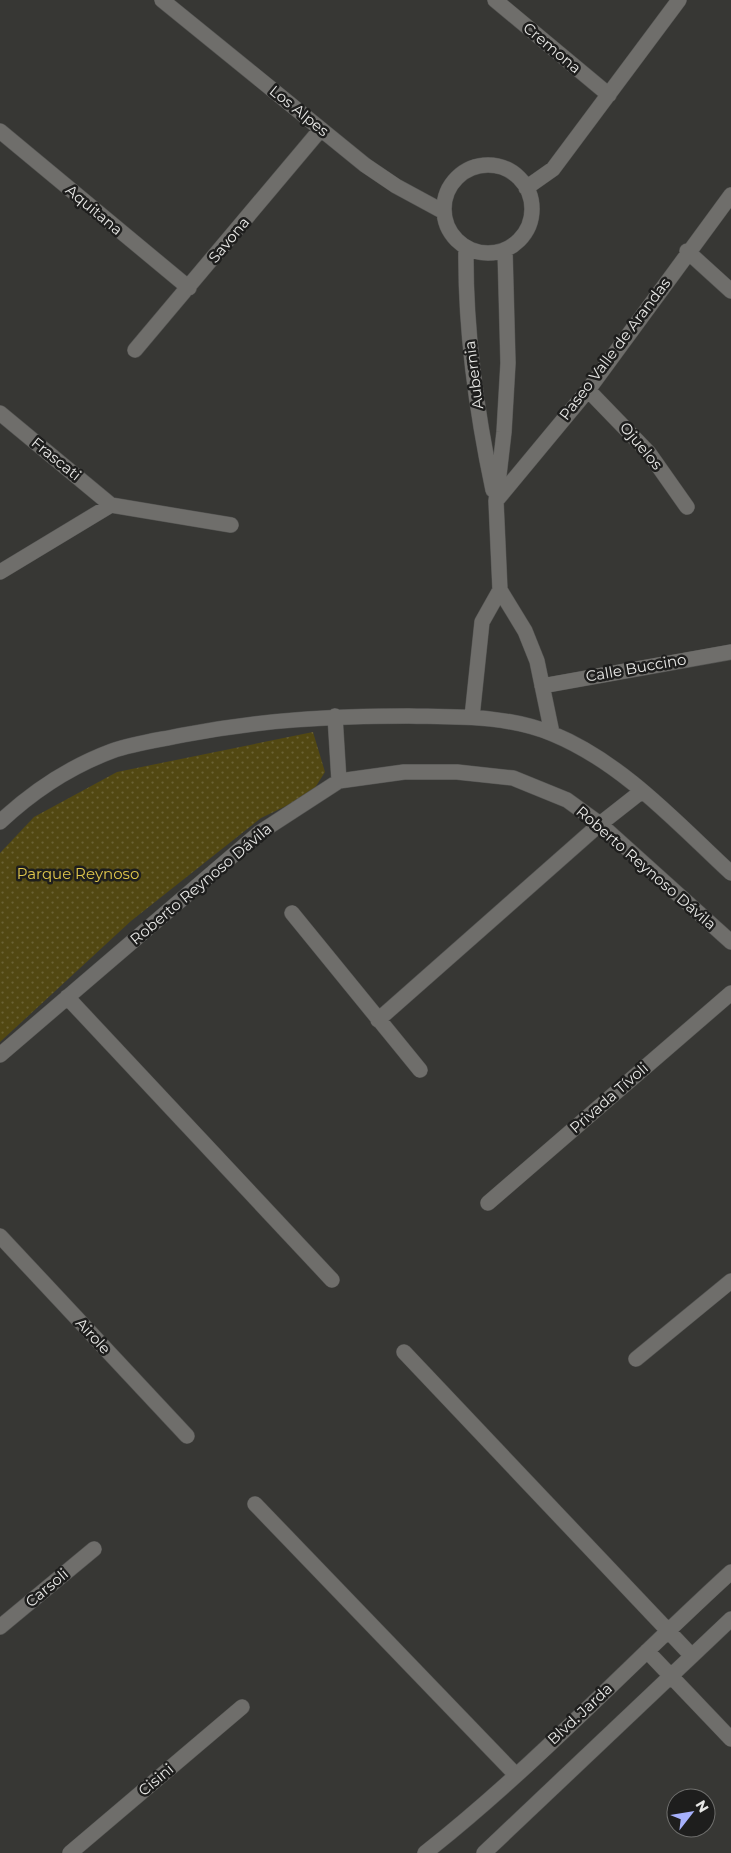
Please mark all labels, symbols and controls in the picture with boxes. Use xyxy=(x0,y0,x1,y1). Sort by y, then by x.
street label: Cremona xyxy=(519,18,585,77)
street label: Los Alpes xyxy=(266,81,333,140)
street label: Aquitana xyxy=(62,180,127,239)
street label: Savona xyxy=(204,213,253,267)
street label: Paseo Valle de Arandas xyxy=(555,274,674,424)
street label: Aubernia xyxy=(460,340,487,410)
street label: Ojuelos xyxy=(616,418,667,473)
street label: Frascati xyxy=(28,433,85,484)
street label: Calle Buccino xyxy=(584,649,688,686)
street label: Roberto Reynoso Dávila xyxy=(572,802,720,934)
street label: Roberto Reynoso Dávila xyxy=(126,819,275,948)
park label: Parque Reynoso xyxy=(17,864,139,883)
street label: Privada Tívoli xyxy=(565,1058,652,1137)
street label: Airole xyxy=(72,1313,115,1358)
street label: Carsoli xyxy=(21,1564,72,1611)
street label: Blvd. Jarda xyxy=(543,1679,616,1748)
street label: Cisini xyxy=(134,1759,177,1800)
north arrow xyxy=(666,1788,716,1838)
text: N xyxy=(692,1797,713,1816)

